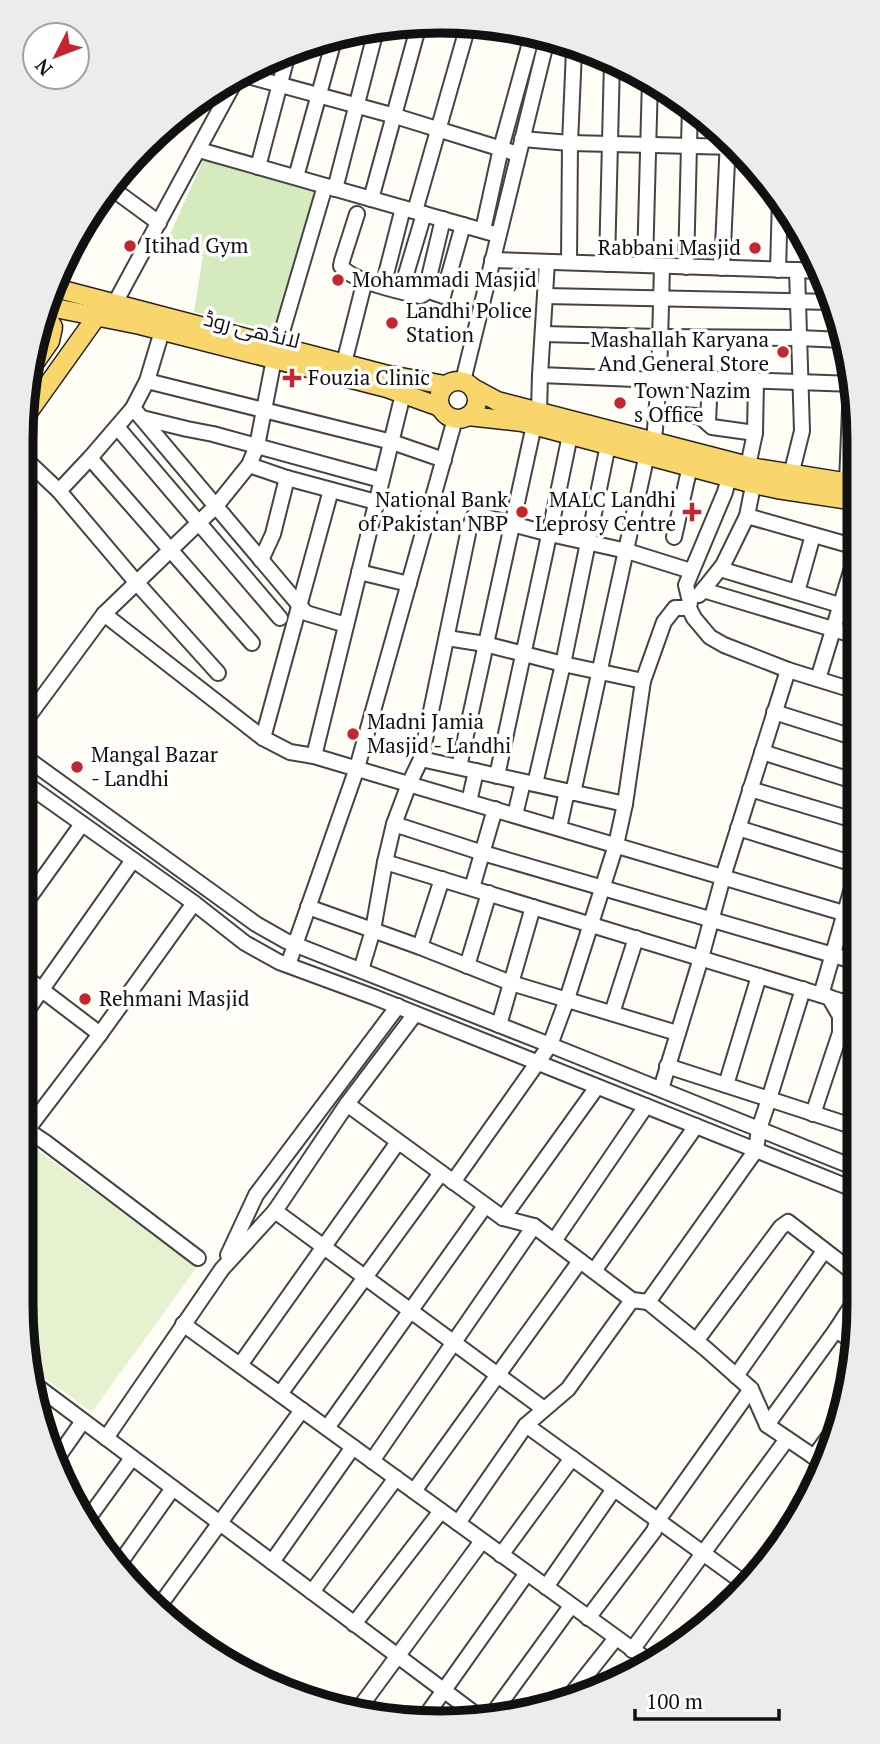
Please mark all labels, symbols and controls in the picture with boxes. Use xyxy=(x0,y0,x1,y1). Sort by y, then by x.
north arrow xyxy=(21,21,91,91)
text: N xyxy=(28,54,57,81)
place label: Itihad Gym xyxy=(144,231,248,259)
place label: Rabbani Masjid xyxy=(598,233,741,261)
marker: Itihad Gym xyxy=(122,238,138,254)
marker: Rabbani Masjid xyxy=(747,240,763,256)
place label: Mohammadi Masjid xyxy=(352,265,537,293)
marker: Mohammadi Masjid xyxy=(330,272,346,288)
place label: Landhi Police Station xyxy=(406,296,532,348)
street label: لانڈھی روڈ xyxy=(201,304,303,354)
marker: Landhi Police Station xyxy=(384,315,400,331)
place label: Mashallah Karyana And General Store xyxy=(591,325,769,377)
marker: Mashallah Karyana And General Store xyxy=(775,344,791,360)
place label: Fouzia Clinic xyxy=(308,363,430,391)
marker: Fouzia Clinic xyxy=(282,368,302,388)
place label: Town Nazim s Office xyxy=(634,376,751,428)
marker: Town Nazim s Office xyxy=(612,395,628,411)
place label: National Bank of Pakistan NBP xyxy=(358,485,508,537)
place label: MALC Landhi Leprosy Centre xyxy=(535,485,676,537)
marker: MALC Landhi Leprosy Centre xyxy=(682,502,702,522)
marker: National Bank of Pakistan NBP xyxy=(514,504,530,520)
place label: Madni Jamia Masjid - Landhi xyxy=(367,707,511,759)
marker: Madni Jamia Masjid - Landhi xyxy=(345,726,361,742)
place label: Mangal Bazar - Landhi xyxy=(91,740,218,792)
marker: Mangal Bazar - Landhi xyxy=(69,759,85,775)
place label: Rehmani Masjid xyxy=(99,984,250,1012)
marker: Rehmani Masjid xyxy=(77,991,93,1007)
scale bar xyxy=(635,1678,778,1722)
text: 100 m xyxy=(646,1687,703,1715)

